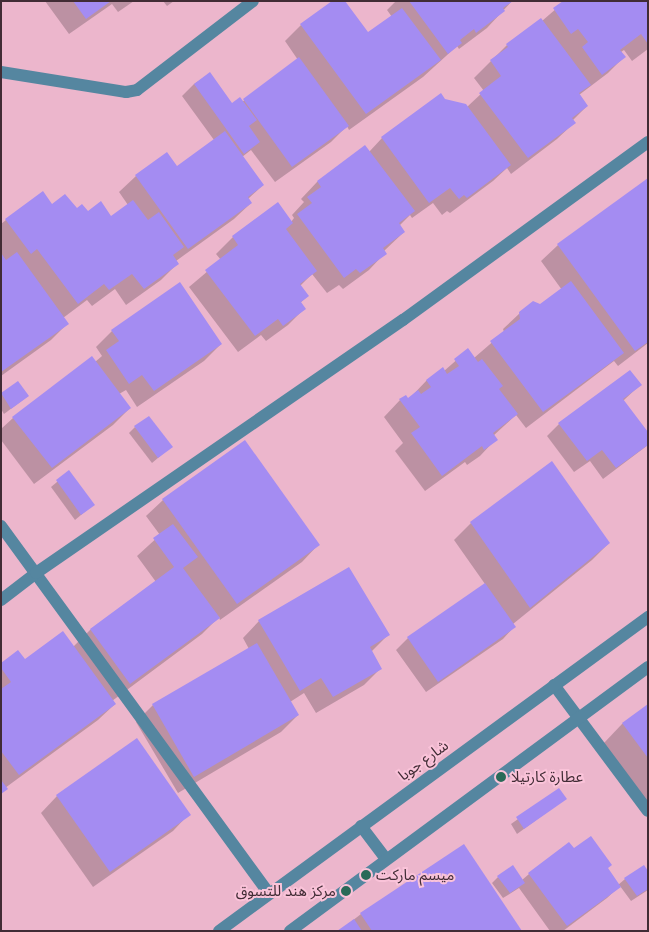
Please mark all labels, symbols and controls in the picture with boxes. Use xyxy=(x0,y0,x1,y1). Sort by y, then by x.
street label: شارع جوبا xyxy=(394,736,452,784)
place label: عطارة كارتيلا xyxy=(511,768,583,786)
marker: عطارة كارتيلا xyxy=(495,771,507,783)
place label: ميسم ماركت xyxy=(376,866,454,884)
marker: ميسم ماركت xyxy=(360,869,372,881)
place label: مركز هند للتسوق xyxy=(236,882,336,900)
marker: مركز هند للتسوق xyxy=(340,885,352,897)

